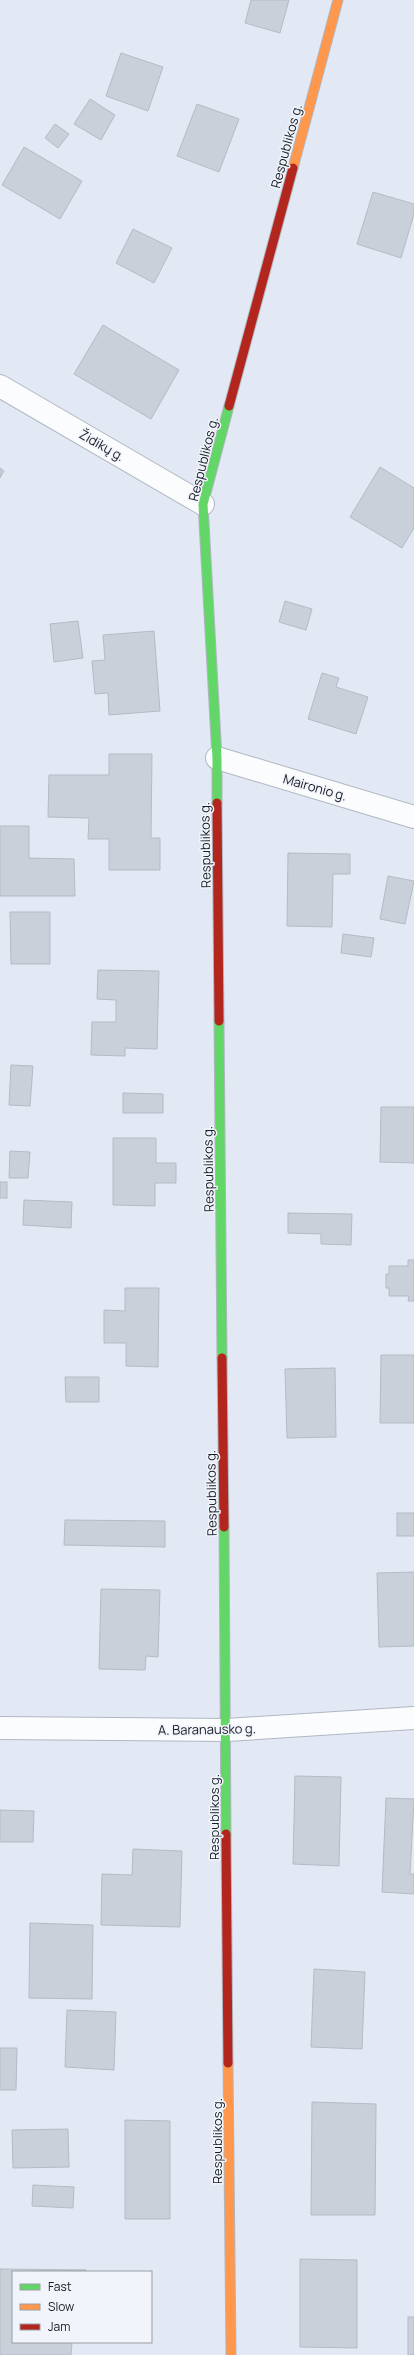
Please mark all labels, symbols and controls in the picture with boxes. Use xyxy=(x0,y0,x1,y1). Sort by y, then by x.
street label: Respublikos g. xyxy=(266,102,306,190)
street label: Respublikos g. xyxy=(184,415,222,503)
street label: Židikų g. xyxy=(76,425,128,465)
street label: Maironio g. xyxy=(281,769,349,805)
street label: Respublikos g. xyxy=(195,802,215,888)
street label: Respublikos g. xyxy=(198,1126,218,1212)
street label: Respublikos g. xyxy=(201,1450,221,1536)
street label: A. Baranausko g. xyxy=(158,1719,256,1739)
street label: Respublikos g. xyxy=(205,1774,223,1860)
street label: Respublikos g. xyxy=(208,2098,226,2184)
legend xyxy=(12,2271,152,2343)
text: Fast xyxy=(48,2278,72,2295)
text: Slow xyxy=(48,2298,74,2315)
text: Jam xyxy=(48,2318,70,2335)

